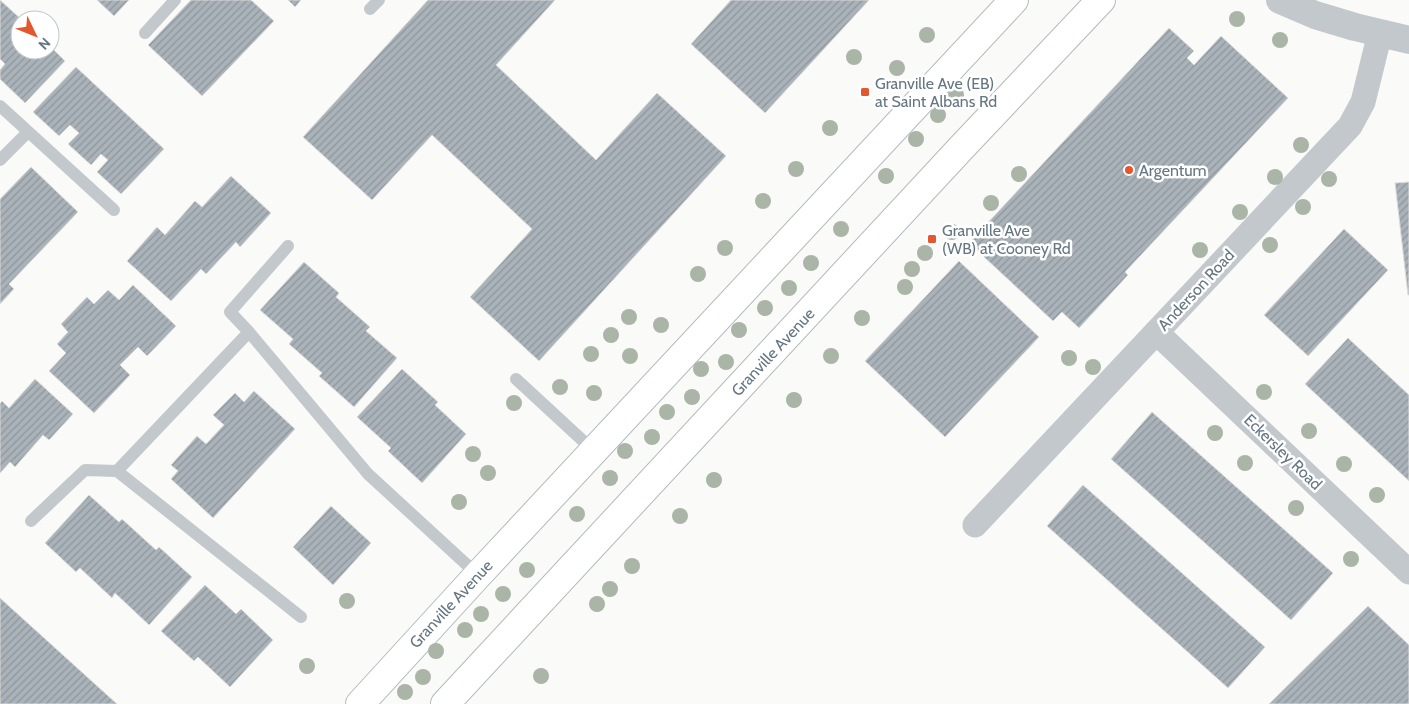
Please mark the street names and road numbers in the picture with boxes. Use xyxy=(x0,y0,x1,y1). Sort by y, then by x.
street label: Anderson Road xyxy=(1154,246,1238,334)
street label: Granville Avenue xyxy=(727,304,819,400)
street label: Eckersley Road xyxy=(1240,410,1326,494)
street label: Granville Avenue xyxy=(405,556,497,652)

